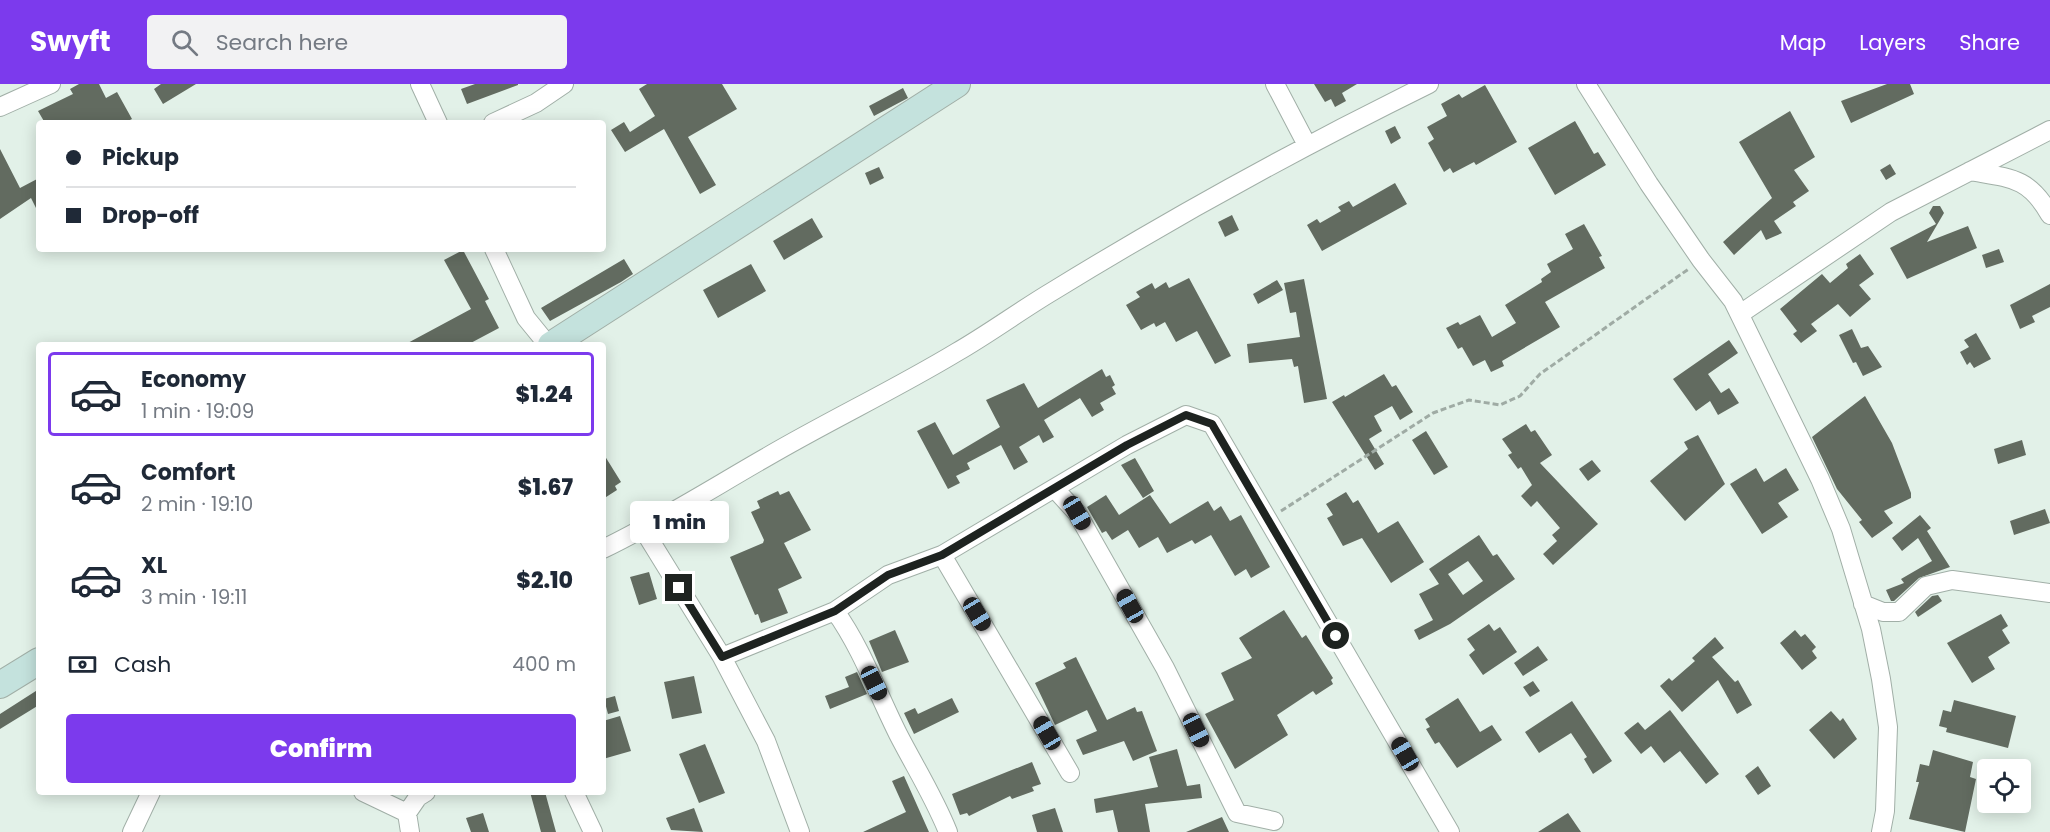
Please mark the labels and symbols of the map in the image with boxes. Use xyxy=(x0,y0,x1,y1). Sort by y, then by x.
car xyxy=(1060,493,1094,533)
callout: 1 min xyxy=(630,501,728,543)
route end xyxy=(665,574,692,601)
car xyxy=(1113,586,1147,626)
car xyxy=(960,594,994,634)
route start xyxy=(1322,622,1349,649)
car xyxy=(858,663,890,703)
car xyxy=(1180,710,1212,750)
car xyxy=(1030,713,1064,753)
car xyxy=(1388,734,1422,774)

